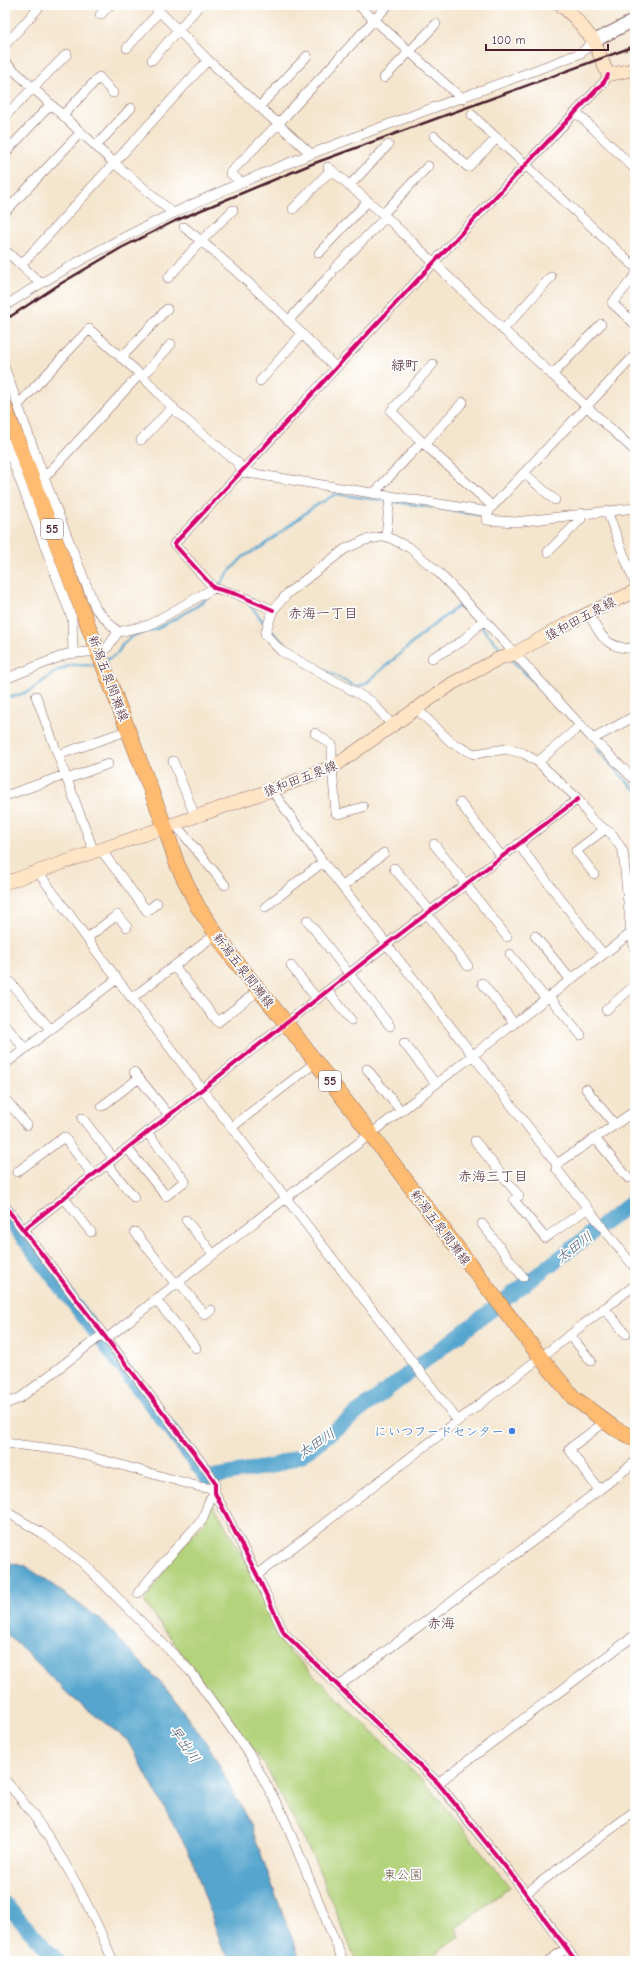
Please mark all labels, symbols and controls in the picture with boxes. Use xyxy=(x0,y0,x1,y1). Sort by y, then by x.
scale bar xyxy=(486,26,608,52)
text: 100 m xyxy=(492,33,525,47)
district label: 緑町 xyxy=(391,357,419,374)
road number: 55 xyxy=(41,519,63,539)
street label: 猿和田五泉線 xyxy=(542,593,619,643)
district label: 赤海一丁目 xyxy=(288,605,358,622)
street label: 新潟五泉間瀬線 xyxy=(85,633,132,724)
street label: 猿和田五泉線 xyxy=(261,757,340,799)
street label: 新潟五泉間瀬線 xyxy=(210,930,278,1012)
road number: 55 xyxy=(319,1071,341,1091)
district label: 赤海三丁目 xyxy=(458,1168,528,1185)
street label: 新潟五泉間瀬線 xyxy=(407,1186,475,1269)
water label: 太田川 xyxy=(552,1228,596,1267)
place label: にいつフードセンター xyxy=(374,1424,504,1439)
water label: 太田川 xyxy=(294,1425,338,1462)
marker: にいつフードセンター xyxy=(507,1426,517,1436)
district label: 赤海 xyxy=(427,1615,455,1632)
water label: 早出川 xyxy=(166,1722,204,1766)
park label: 東公園 xyxy=(383,1867,423,1882)

